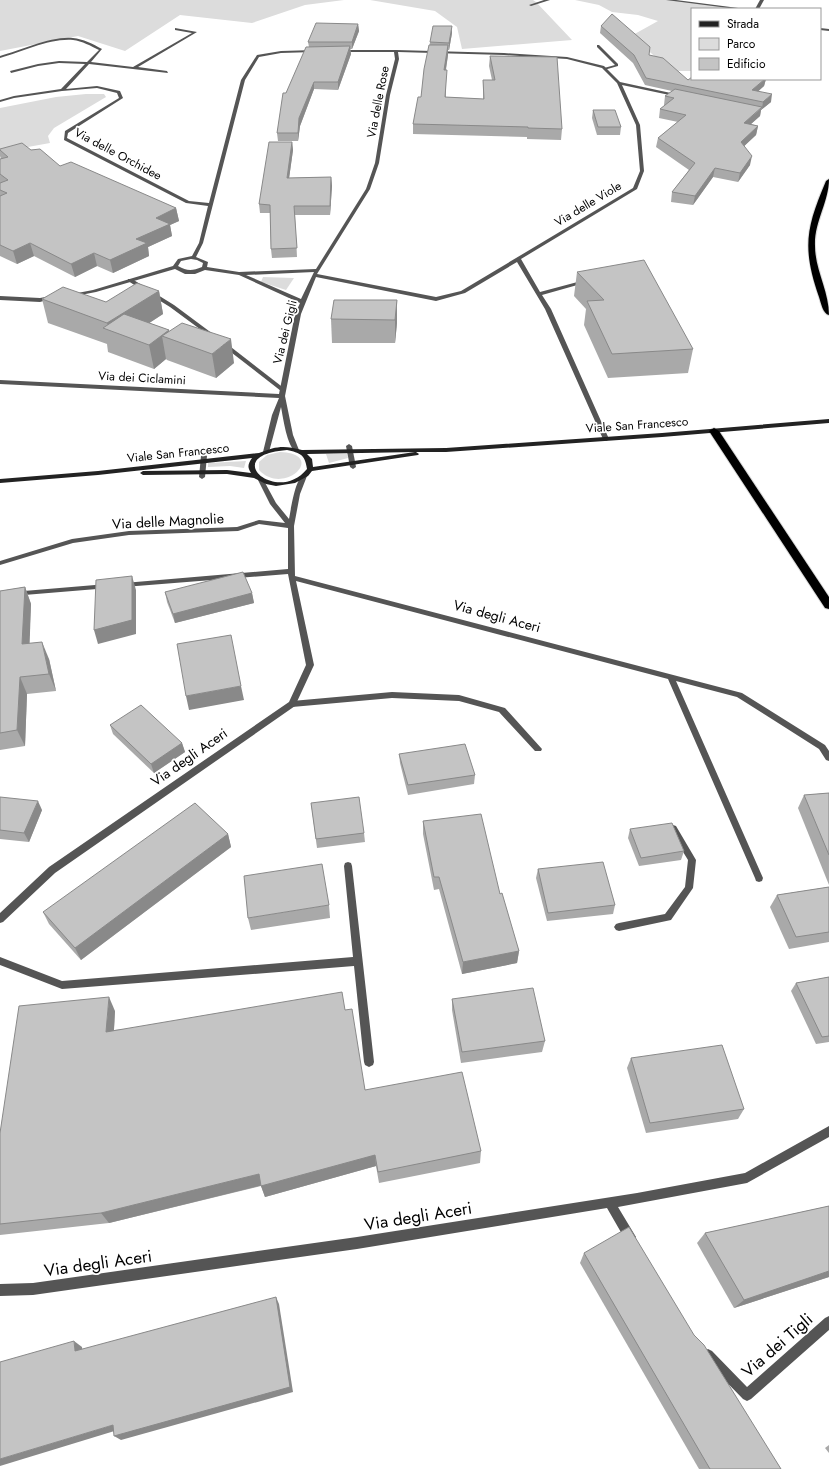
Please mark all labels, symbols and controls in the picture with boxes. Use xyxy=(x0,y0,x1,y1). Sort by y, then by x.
legend xyxy=(691,8,821,80)
text: Strada xyxy=(727,15,759,33)
text: Parco xyxy=(727,35,756,53)
text: Edificio xyxy=(727,55,766,73)
street label: Via delle Rose xyxy=(362,64,394,140)
street label: Via delle Orchidee xyxy=(71,123,165,185)
street label: Via delle Viole xyxy=(551,177,625,231)
street label: Via dei Gigli xyxy=(268,298,302,366)
street label: Via dei Ciclamini xyxy=(98,367,186,389)
street label: Viale San Francesco xyxy=(585,412,689,438)
street label: Viale San Francesco xyxy=(126,439,230,467)
street label: Via delle Magnolie xyxy=(112,508,224,534)
street label: Via degli Aceri xyxy=(451,595,543,637)
street label: Via degli Aceri xyxy=(147,723,231,791)
street label: Via degli Aceri xyxy=(362,1196,474,1236)
street label: Via degli Aceri xyxy=(42,1244,154,1282)
street label: Via dei Tigli xyxy=(736,1307,818,1383)

